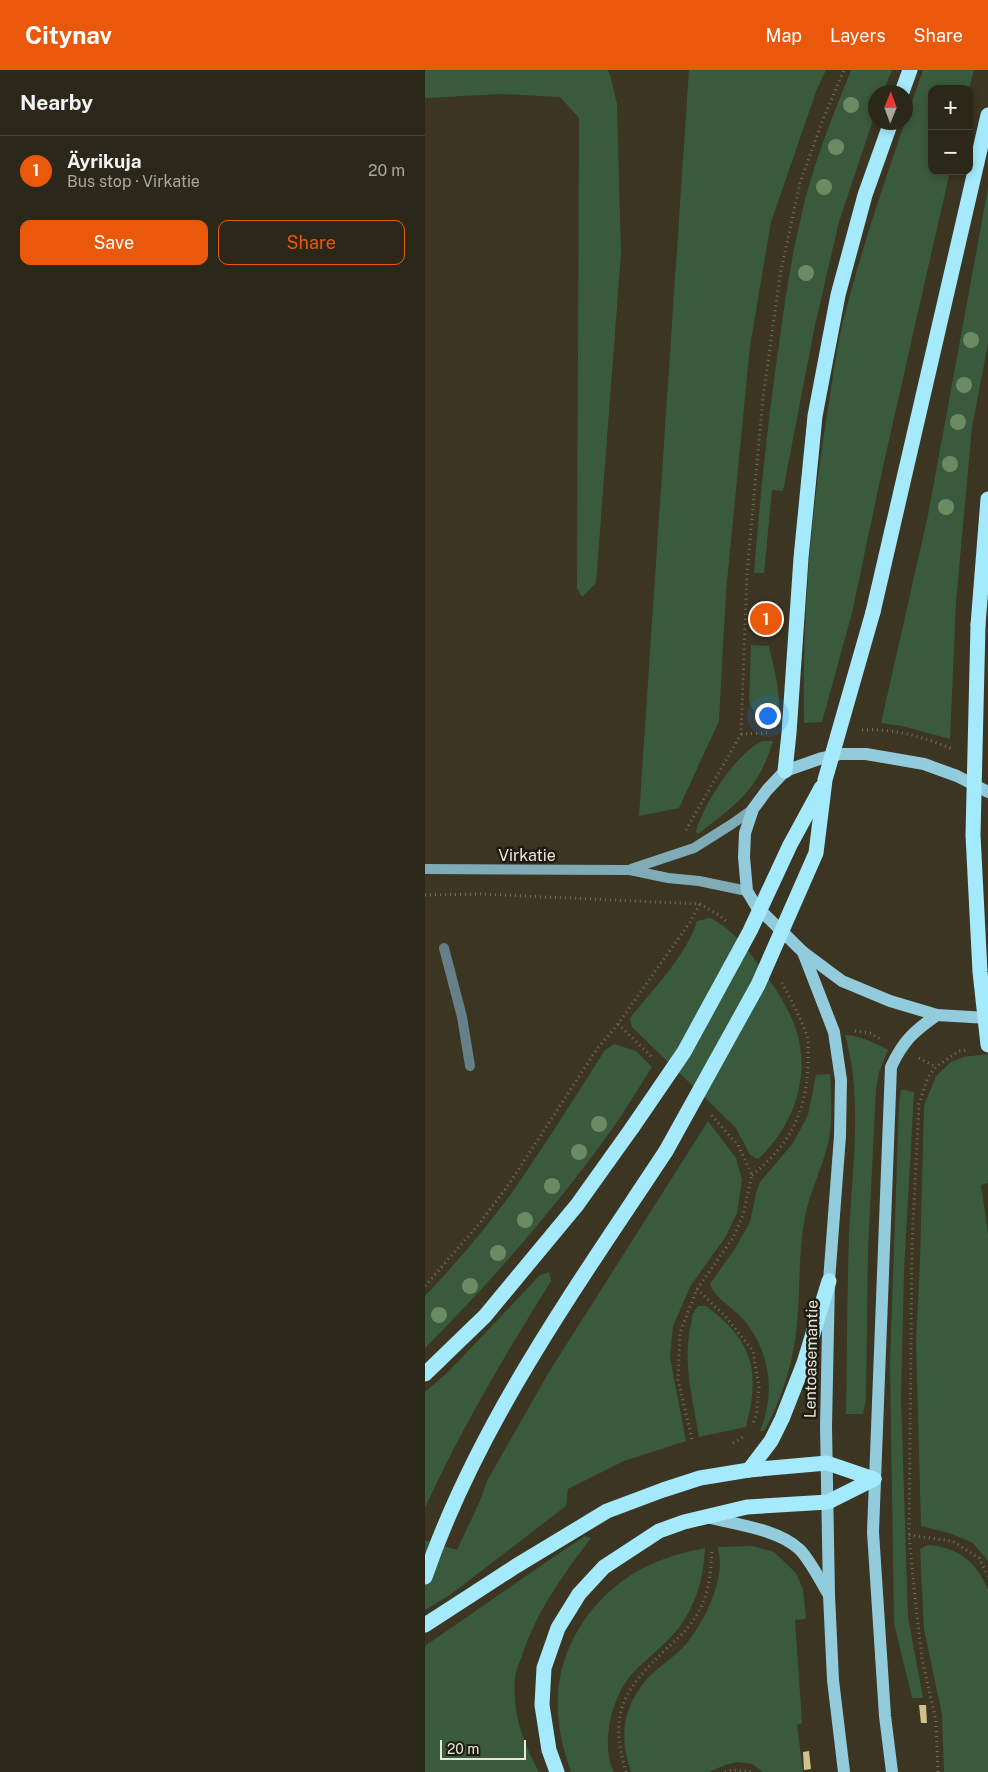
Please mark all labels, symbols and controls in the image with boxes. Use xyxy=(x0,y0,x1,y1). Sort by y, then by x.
text: Citynav xyxy=(25,21,112,49)
text: Map xyxy=(766,25,802,46)
text: Layers xyxy=(830,25,886,46)
text: Share xyxy=(914,25,963,46)
north arrow xyxy=(868,85,913,130)
map controls xyxy=(928,85,973,175)
button: + xyxy=(928,85,973,130)
text: Nearby xyxy=(20,90,93,115)
button: − xyxy=(928,130,973,175)
text: Äyrikuja xyxy=(67,150,142,172)
text: 1 xyxy=(33,161,39,180)
text: 20 m xyxy=(368,161,405,180)
text: Bus stop · Virkatie xyxy=(67,172,200,191)
button: Save xyxy=(20,220,208,265)
button: Share xyxy=(218,220,405,265)
pin: 1 xyxy=(750,600,782,638)
your location xyxy=(755,703,781,729)
street label: Virkatie xyxy=(498,846,556,865)
street label: Lentoasemantie xyxy=(800,1300,822,1418)
scale bar xyxy=(440,1737,526,1760)
text: 20 m xyxy=(447,1741,479,1757)

